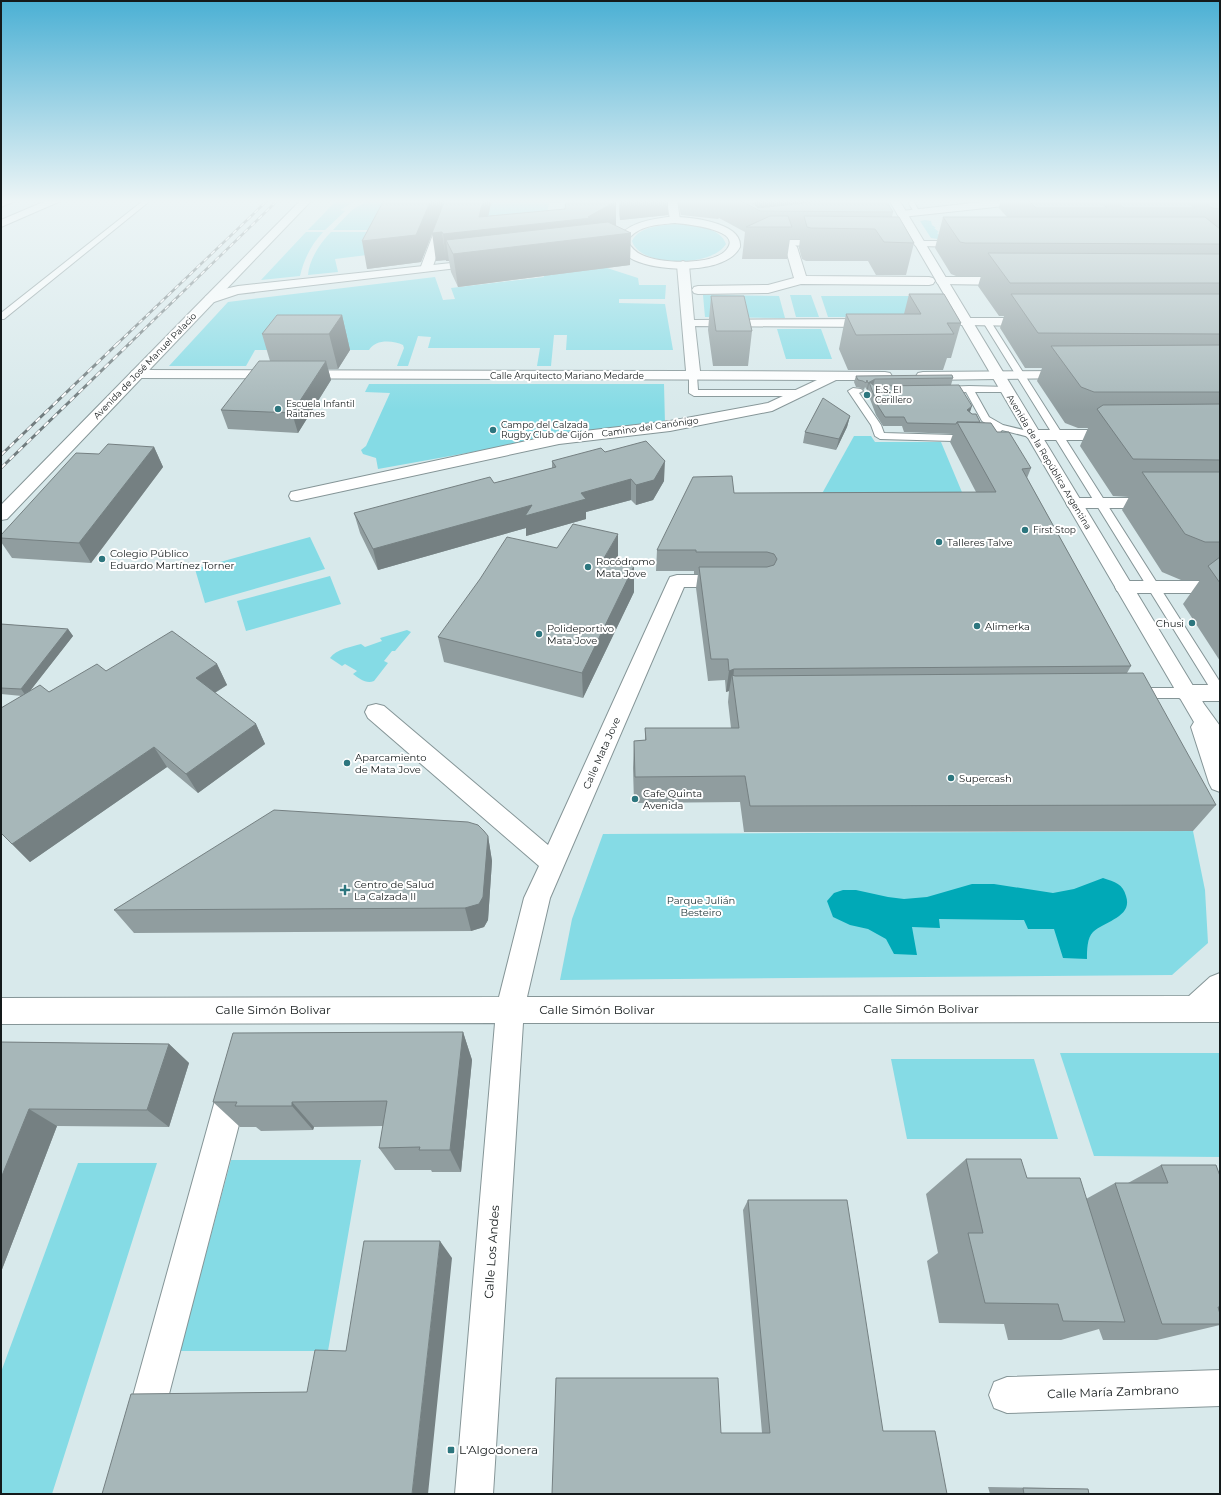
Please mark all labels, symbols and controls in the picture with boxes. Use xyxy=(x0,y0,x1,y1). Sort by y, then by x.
street label: Avenida de José Manuel Palacio xyxy=(91,310,199,421)
street label: Calle Arquitecto Mariano Medarde xyxy=(490,370,645,381)
place label: E.S. El Cerillero xyxy=(875,384,912,405)
marker: E.S. El Cerillero xyxy=(862,390,872,400)
street label: Avenida de la República Argentina xyxy=(1005,392,1094,531)
place label: Escuela Infantil Raitanes xyxy=(286,398,355,419)
marker: Escuela Infantil Raitanes xyxy=(273,404,283,414)
street label: Camino del Canónigo xyxy=(601,414,699,439)
place label: Campo del Calzada Rugby Club de Gijón xyxy=(501,419,594,440)
marker: Campo del Calzada Rugby Club de Gijón xyxy=(488,425,498,435)
place label: First Stop xyxy=(1033,524,1076,535)
marker: First Stop xyxy=(1020,525,1030,535)
place label: Talleres Talve xyxy=(947,536,1013,549)
marker: Talleres Talve xyxy=(934,537,944,547)
place label: Colegio Público Eduardo Martínez Torner xyxy=(110,547,235,572)
marker: Colegio Público Eduardo Martínez Torner xyxy=(97,554,107,564)
place label: Rocódromo Mata Jove xyxy=(596,555,655,580)
marker: Rocódromo Mata Jove xyxy=(583,562,593,572)
place label: Chusi xyxy=(1156,617,1184,630)
marker: Chusi xyxy=(1187,618,1197,628)
place label: Alimerka xyxy=(985,620,1030,633)
marker: Alimerka xyxy=(972,621,982,631)
place label: Polideportivo Mata Jove xyxy=(547,622,614,647)
marker: Polideportivo Mata Jove xyxy=(534,629,544,639)
street label: Calle Mata Jove xyxy=(580,715,623,791)
place label: Aparcamiento de Mata Jove xyxy=(355,751,426,776)
marker: Aparcamiento de Mata Jove xyxy=(342,758,352,768)
place label: Supercash xyxy=(959,772,1012,785)
marker: Supercash xyxy=(946,773,956,783)
place label: Cafe Quinta Avenida xyxy=(643,787,702,812)
marker: Cafe Quinta Avenida xyxy=(630,794,640,804)
place label: Centro de Salud La Calzada II xyxy=(354,878,434,903)
marker: Centro de Salud La Calzada II xyxy=(339,884,351,896)
park label: Parque Julián Besteiro xyxy=(667,894,735,919)
street label: Calle Simón Bolivar xyxy=(863,1001,979,1016)
street label: Calle Simón Bolivar xyxy=(215,1002,331,1017)
street label: Calle Simón Bolivar xyxy=(539,1002,655,1017)
street label: Calle Los Andes xyxy=(481,1205,502,1299)
street label: Calle María Zambrano xyxy=(1047,1382,1179,1401)
place label: L'Algodonera xyxy=(459,1442,538,1457)
marker: L'Algodonera xyxy=(446,1445,456,1455)

